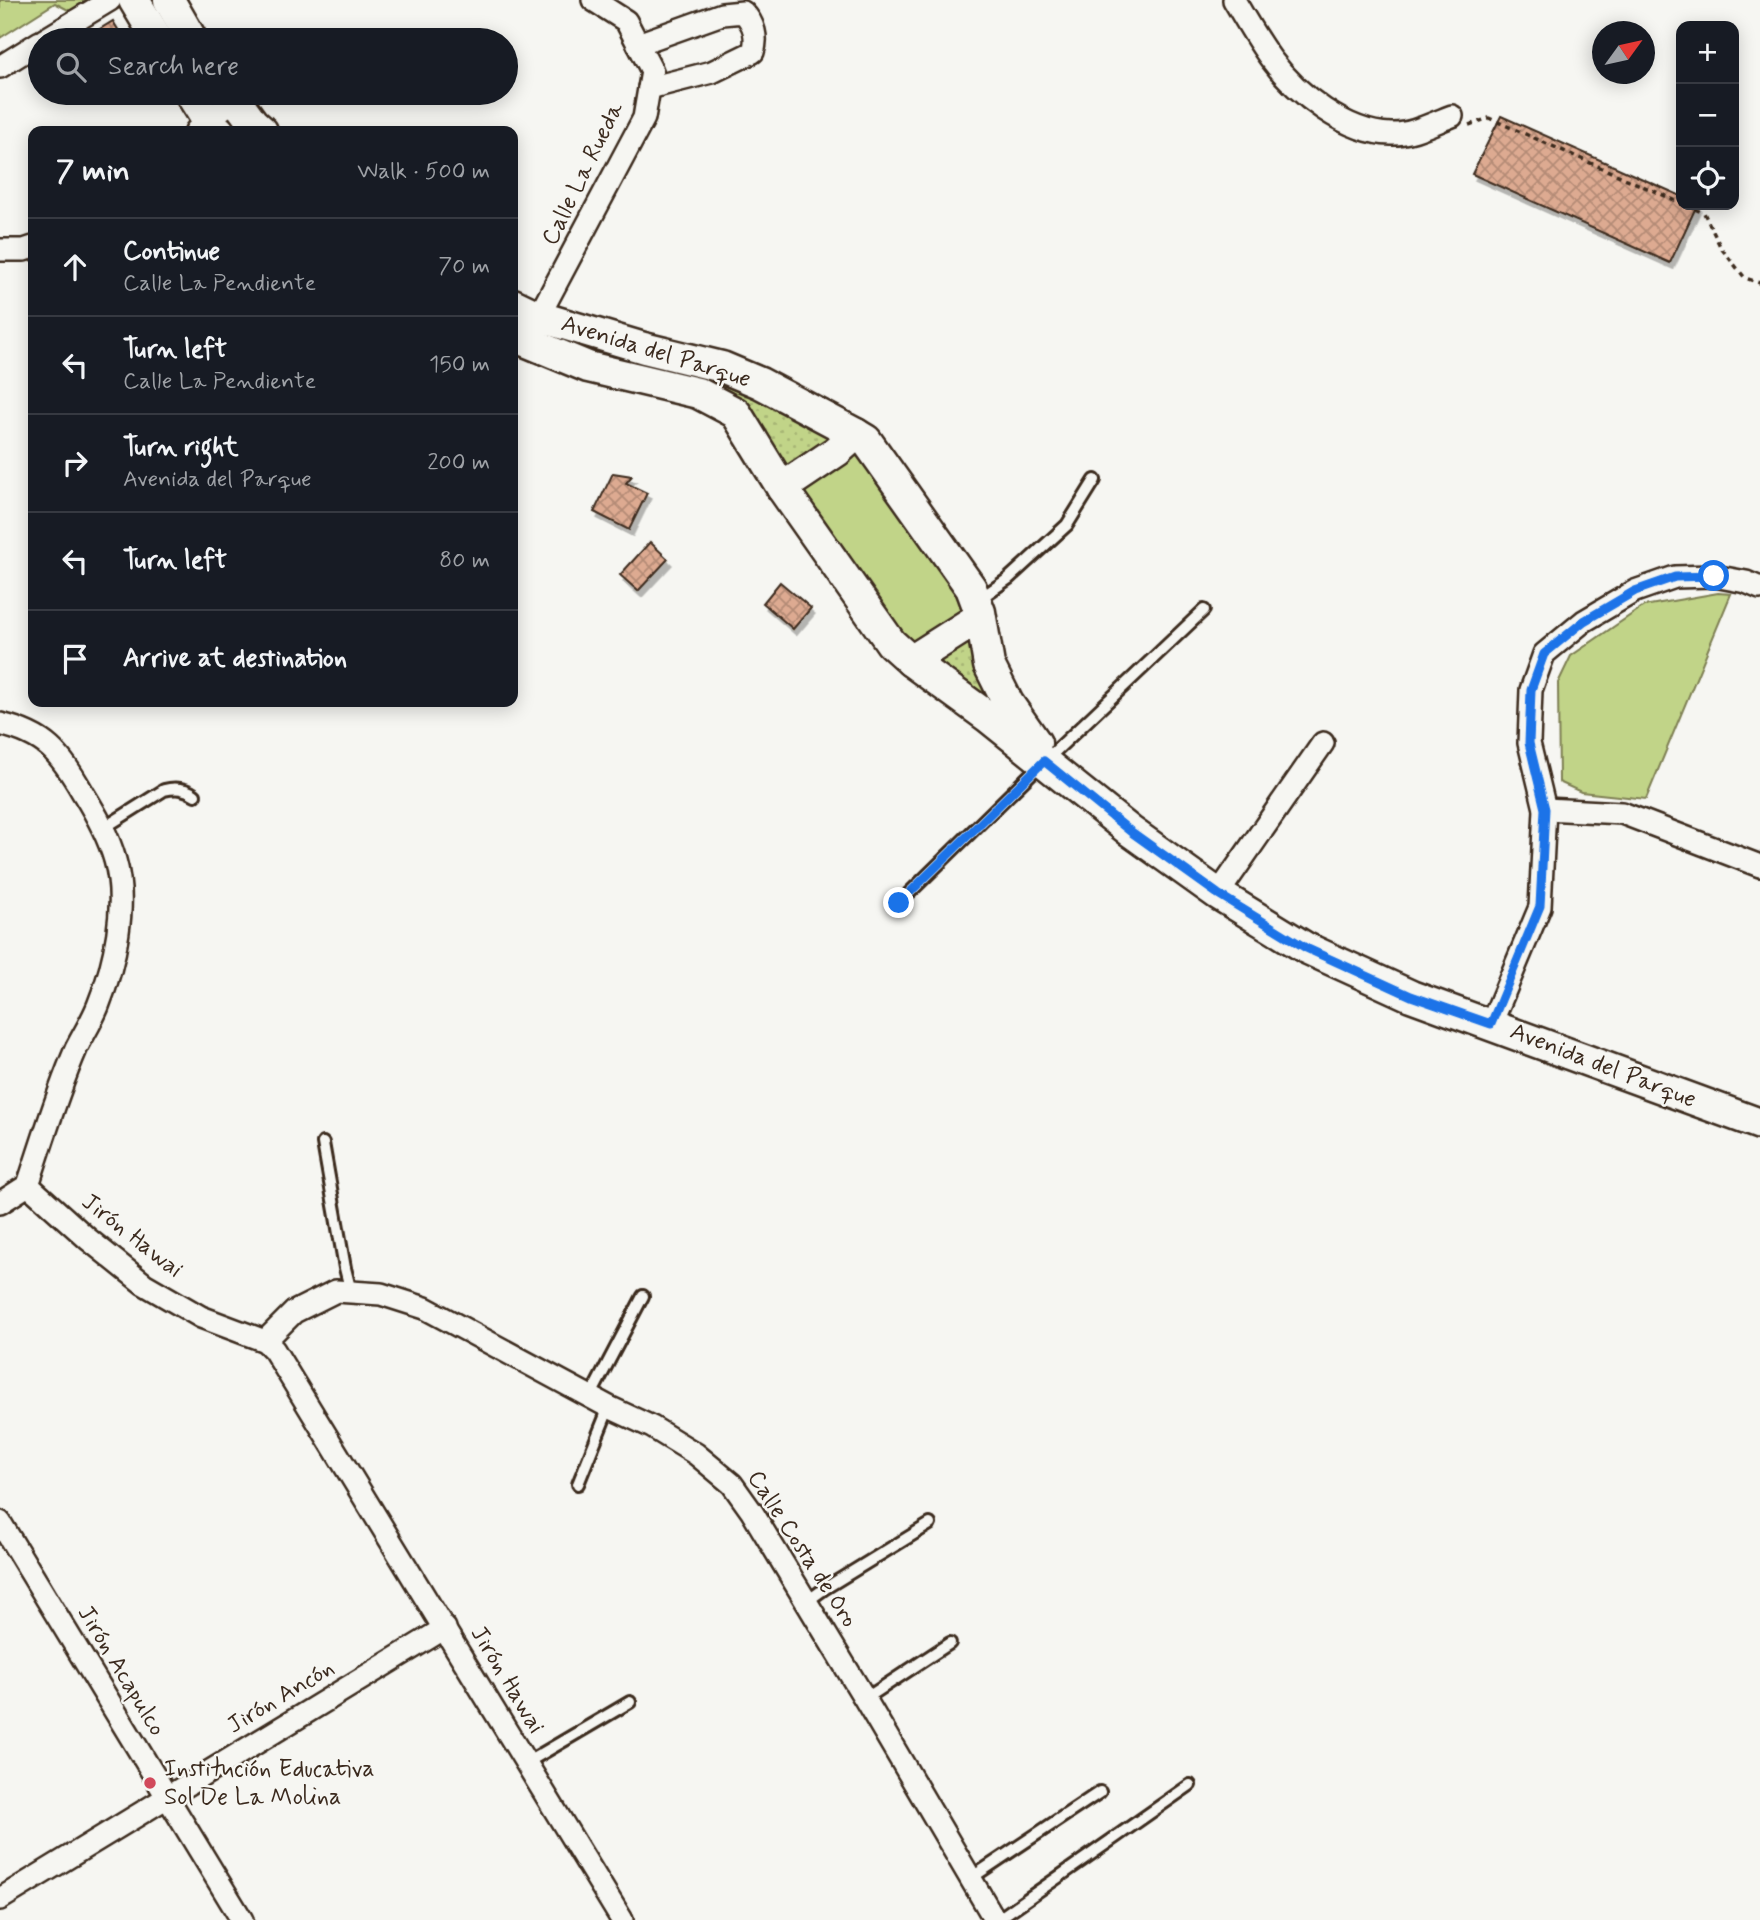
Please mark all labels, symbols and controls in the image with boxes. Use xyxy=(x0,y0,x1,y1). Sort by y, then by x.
north arrow xyxy=(1592,21,1655,84)
map controls xyxy=(1676,21,1739,210)
button: + xyxy=(1676,21,1739,84)
search box xyxy=(28,28,518,105)
icon: search xyxy=(52,48,90,86)
text: Search here xyxy=(108,50,239,84)
button: − xyxy=(1676,84,1739,147)
street label: Calle La Rueda xyxy=(535,97,631,251)
button: locate xyxy=(1676,147,1739,210)
text: 7 min xyxy=(56,152,130,191)
text: Walk · 500 m xyxy=(357,157,490,187)
text: Continue xyxy=(123,235,220,269)
icon: ahead xyxy=(56,248,94,286)
text: 70 m xyxy=(438,252,490,282)
text: Calle La Pendiente xyxy=(123,269,316,299)
street label: Avenida del Parque xyxy=(557,308,755,396)
text: Turn left xyxy=(123,333,227,367)
icon: left xyxy=(56,346,94,384)
text: 150 m xyxy=(429,350,490,380)
text: Calle La Pendiente xyxy=(123,367,316,397)
text: Turn right xyxy=(123,431,239,465)
icon: right xyxy=(56,444,94,482)
text: 200 m xyxy=(427,448,490,478)
text: Avenida del Parque xyxy=(123,465,312,495)
icon: left xyxy=(56,542,94,580)
text: Turn left xyxy=(123,544,227,578)
text: 80 m xyxy=(439,546,490,576)
route start xyxy=(1698,560,1729,591)
icon: arrive xyxy=(56,640,94,678)
text: Arrive at destination xyxy=(123,642,347,676)
route end xyxy=(883,887,914,918)
street label: Avenida del Parque xyxy=(1506,1016,1700,1116)
street label: Jirón Hawai xyxy=(75,1187,189,1285)
street label: Calle Costa de Oro xyxy=(740,1464,864,1634)
street label: Jirón Acapulco xyxy=(70,1600,172,1742)
street label: Jirón Hawai xyxy=(463,1620,551,1740)
street label: Jirón Ancón xyxy=(222,1653,340,1741)
place label: Institución Educativa Sol De La Molina xyxy=(164,1754,375,1813)
marker: Institución Educativa Sol De La Molina xyxy=(142,1775,158,1791)

